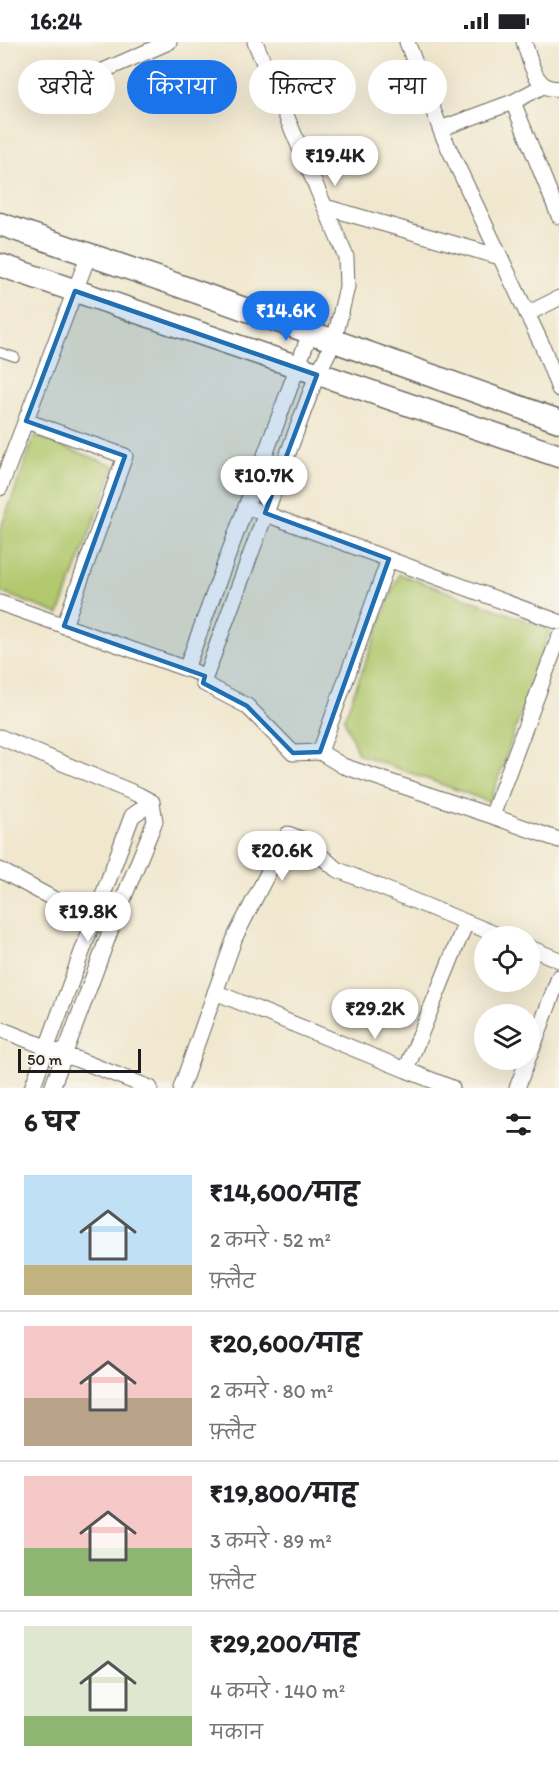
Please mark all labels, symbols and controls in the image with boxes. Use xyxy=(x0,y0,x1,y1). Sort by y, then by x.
text: 16:24 xyxy=(30,8,82,35)
chip: खरीदें xyxy=(18,60,115,114)
chip: किराया xyxy=(127,60,237,114)
chip: फ़िल्टर xyxy=(249,60,356,114)
chip: नया xyxy=(368,60,447,114)
pin: ₹19.4K xyxy=(286,136,384,187)
text: ₹19.4K xyxy=(305,143,365,167)
pin: ₹14.6K xyxy=(237,291,335,342)
text: ₹14.6K xyxy=(256,298,316,322)
pin: ₹10.7K xyxy=(215,456,313,507)
text: ₹10.7K xyxy=(235,463,293,487)
pin: ₹20.6K xyxy=(233,831,331,882)
text: ₹20.6K xyxy=(252,838,312,862)
pin: ₹19.8K xyxy=(39,892,137,943)
text: ₹19.8K xyxy=(59,899,117,923)
map controls xyxy=(474,926,540,1070)
button: locate xyxy=(474,926,540,992)
pin: ₹29.2K xyxy=(326,989,424,1040)
text: ₹29.2K xyxy=(346,996,404,1020)
button: layers xyxy=(474,1004,540,1070)
scale bar xyxy=(18,1046,141,1074)
text: 50 m xyxy=(27,1050,62,1069)
text: 6 घर xyxy=(24,1106,78,1138)
icon: filters xyxy=(502,1108,535,1141)
text: ₹14,600/माह xyxy=(210,1176,359,1208)
icon: home xyxy=(72,1199,144,1271)
text: 2 कमरे · 52 m² xyxy=(210,1228,331,1252)
text: फ़्लैट xyxy=(210,1269,256,1293)
text: ₹20,600/माह xyxy=(210,1327,361,1359)
icon: home xyxy=(72,1350,144,1422)
text: 2 कमरे · 80 m² xyxy=(210,1379,333,1403)
text: फ़्लैट xyxy=(210,1420,256,1444)
text: ₹19,800/माह xyxy=(210,1477,357,1509)
icon: home xyxy=(72,1500,144,1572)
text: 3 कमरे · 89 m² xyxy=(210,1529,332,1553)
text: फ़्लैट xyxy=(210,1570,256,1594)
text: ₹29,200/माह xyxy=(210,1627,359,1659)
icon: home xyxy=(72,1650,144,1722)
text: 4 कमरे · 140 m² xyxy=(210,1679,345,1703)
text: मकान xyxy=(210,1720,263,1744)

